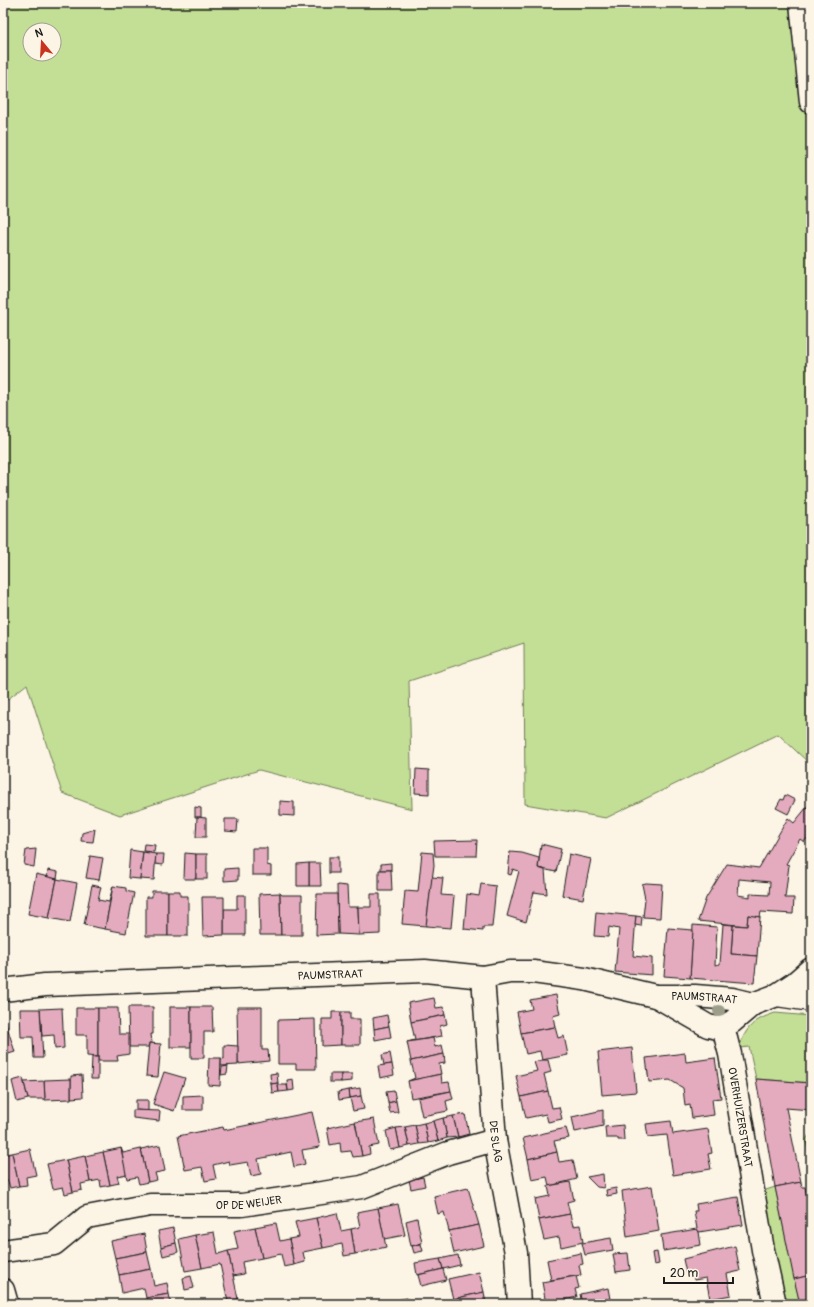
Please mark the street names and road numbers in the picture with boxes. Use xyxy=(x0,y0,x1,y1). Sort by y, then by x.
street label: PAUMSTRAAT xyxy=(297,967,364,982)
street label: PAUMSTRAAT xyxy=(671,990,738,1006)
street label: OVERHUIZERSTRAAT xyxy=(726,1066,755,1168)
street label: DE SLAG xyxy=(487,1120,506,1163)
street label: OP DE WEIJER xyxy=(216,1193,282,1212)

